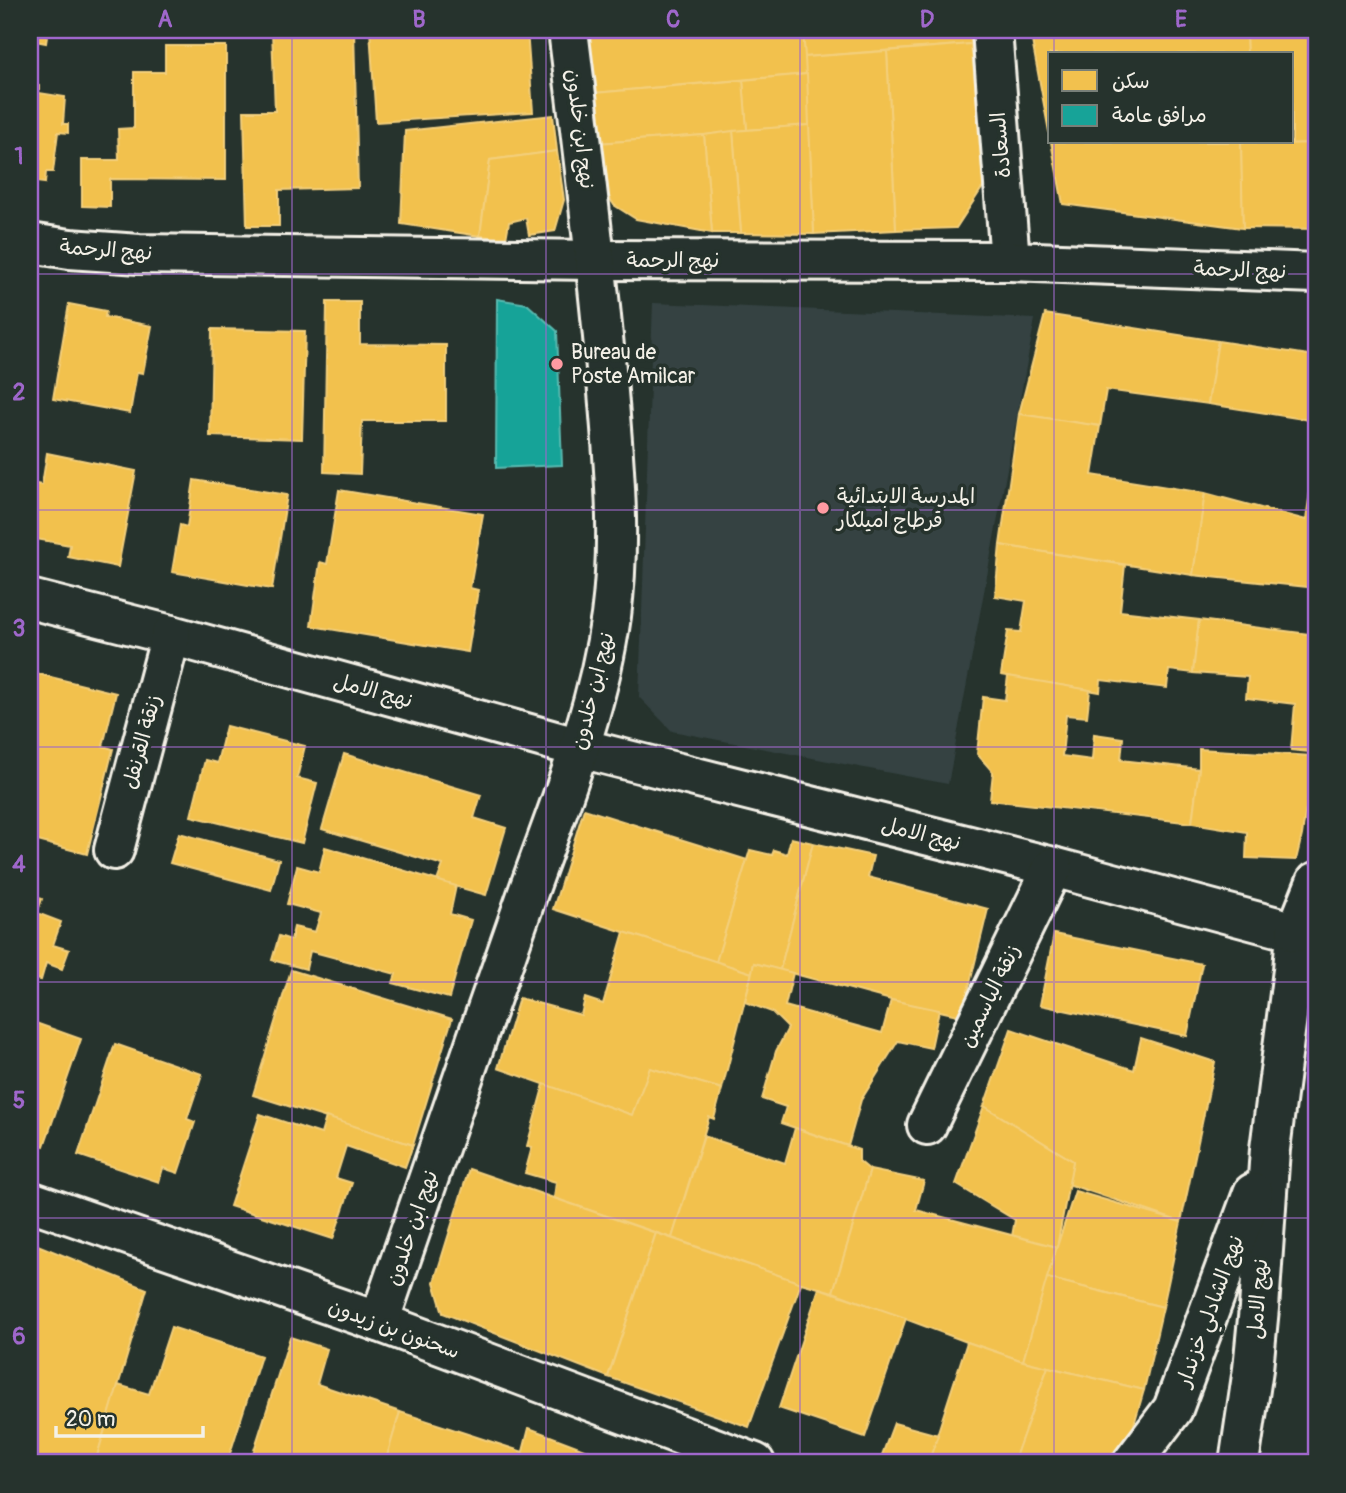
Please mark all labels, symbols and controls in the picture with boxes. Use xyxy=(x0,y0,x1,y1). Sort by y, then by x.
text: A xyxy=(158,5,173,34)
text: B xyxy=(412,5,426,34)
text: C xyxy=(666,5,680,34)
text: D xyxy=(920,5,934,34)
text: E xyxy=(1175,5,1187,34)
legend xyxy=(1048,52,1294,144)
street label: نهج ابن خلدون xyxy=(559,68,601,190)
text: سكن xyxy=(1112,68,1150,95)
text: مرافق عامة xyxy=(1112,102,1207,129)
street label: السعادة xyxy=(985,111,1017,179)
text: 1 xyxy=(15,142,24,171)
street label: نهج الرحمة xyxy=(59,233,153,267)
street label: نهج الرحمة xyxy=(627,247,719,274)
street label: نهج الرحمة xyxy=(1193,255,1287,285)
place label: Bureau de Poste Amilcar xyxy=(571,339,696,390)
marker: Bureau de Poste Amilcar xyxy=(549,356,565,372)
text: 2 xyxy=(13,378,26,407)
place label: المدرسة الابتدائية قرطاج اميلكار xyxy=(835,483,975,534)
marker: المدرسة الابتدائية قرطاج اميلكار xyxy=(815,500,831,516)
text: 3 xyxy=(13,614,25,643)
street label: نهج ابن خلدون xyxy=(565,629,621,753)
street label: نهج الامل xyxy=(330,667,416,715)
street label: زنقة القرنفل xyxy=(116,692,168,792)
street label: نهج الامل xyxy=(878,811,964,857)
text: 4 xyxy=(12,850,26,879)
street label: زنقة الياسمين xyxy=(953,940,1027,1052)
text: 5 xyxy=(13,1086,25,1115)
street label: نهج ابن خلدون xyxy=(380,1167,444,1289)
street label: نهج الشادلي خزندار xyxy=(1169,1232,1255,1394)
street label: نهج الامل xyxy=(1242,1258,1274,1340)
street label: سحنون بن زيدون xyxy=(325,1293,463,1365)
text: 6 xyxy=(12,1322,26,1351)
scale bar xyxy=(56,1395,203,1439)
text: 20 m xyxy=(66,1406,115,1433)

